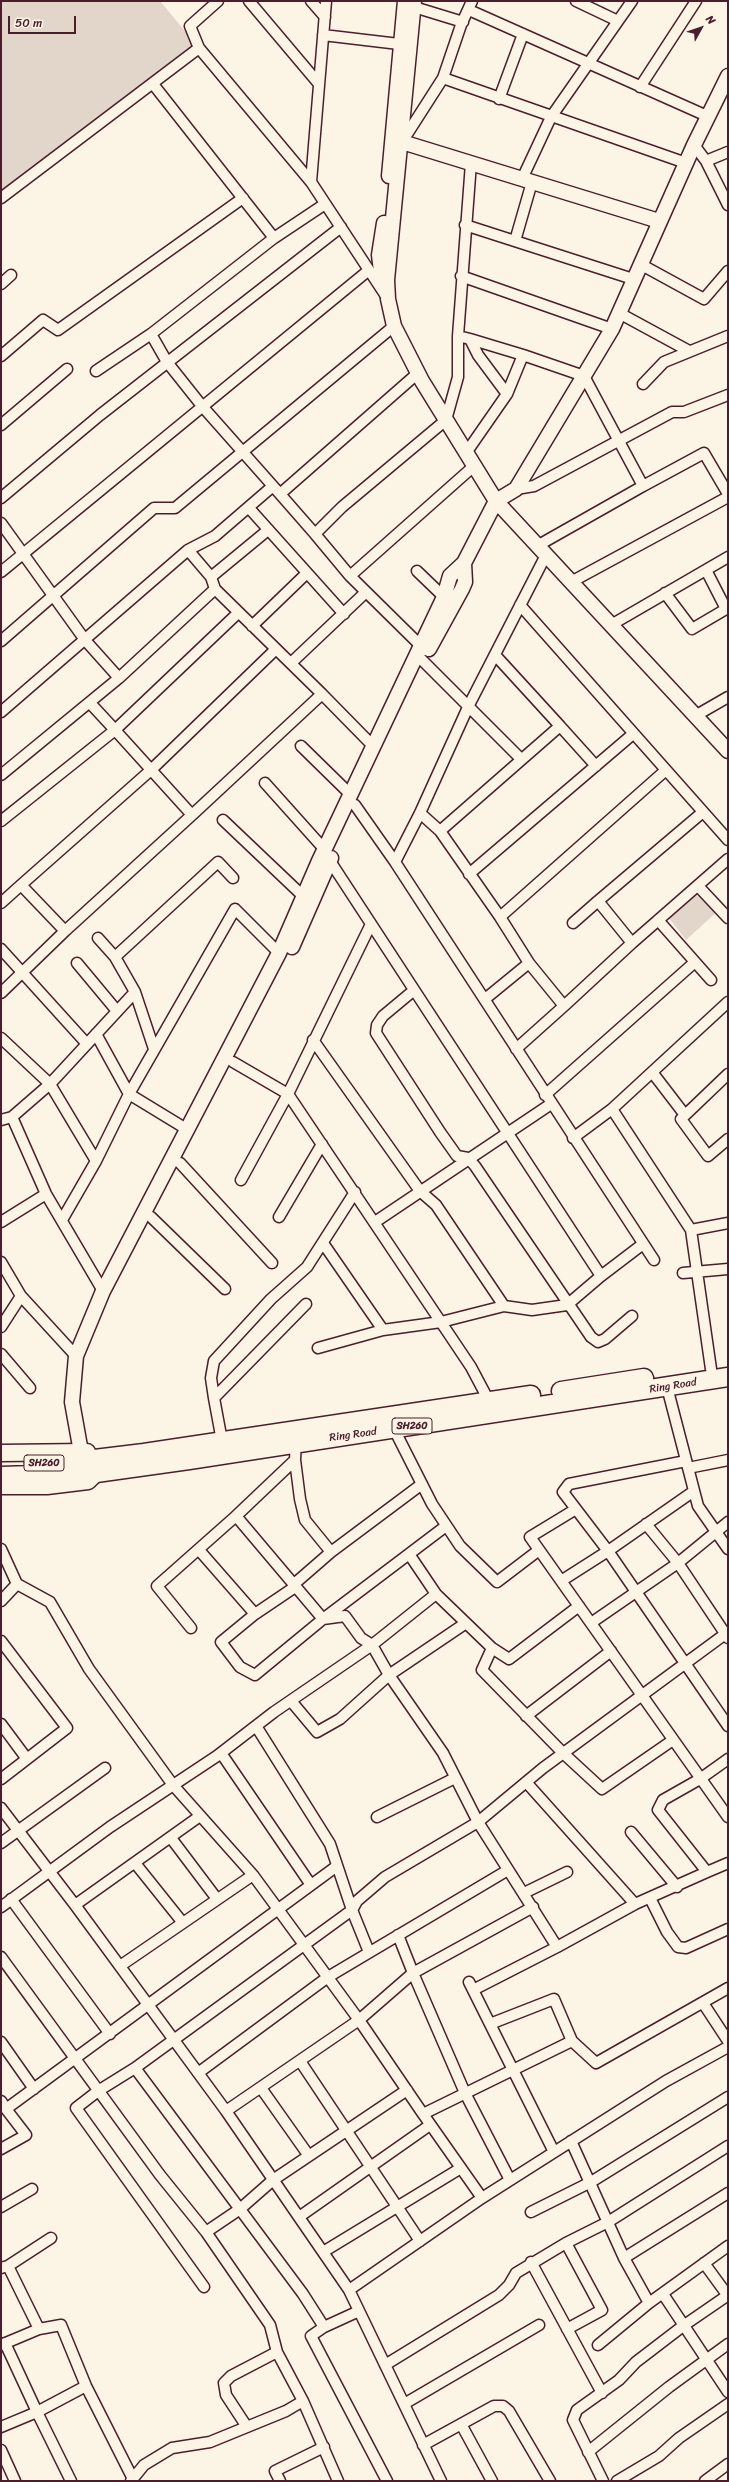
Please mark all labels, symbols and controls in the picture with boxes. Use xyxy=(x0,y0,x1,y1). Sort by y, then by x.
scale bar xyxy=(10,8,78,34)
north arrow xyxy=(681,8,721,48)
text: N xyxy=(701,11,720,29)
text: 50 m xyxy=(15,12,42,34)
street label: Ring Road xyxy=(648,1376,698,1396)
road number: SH260 xyxy=(392,1418,432,1434)
street label: Ring Road xyxy=(328,1425,378,1445)
road number: SH260 xyxy=(24,1455,64,1471)

